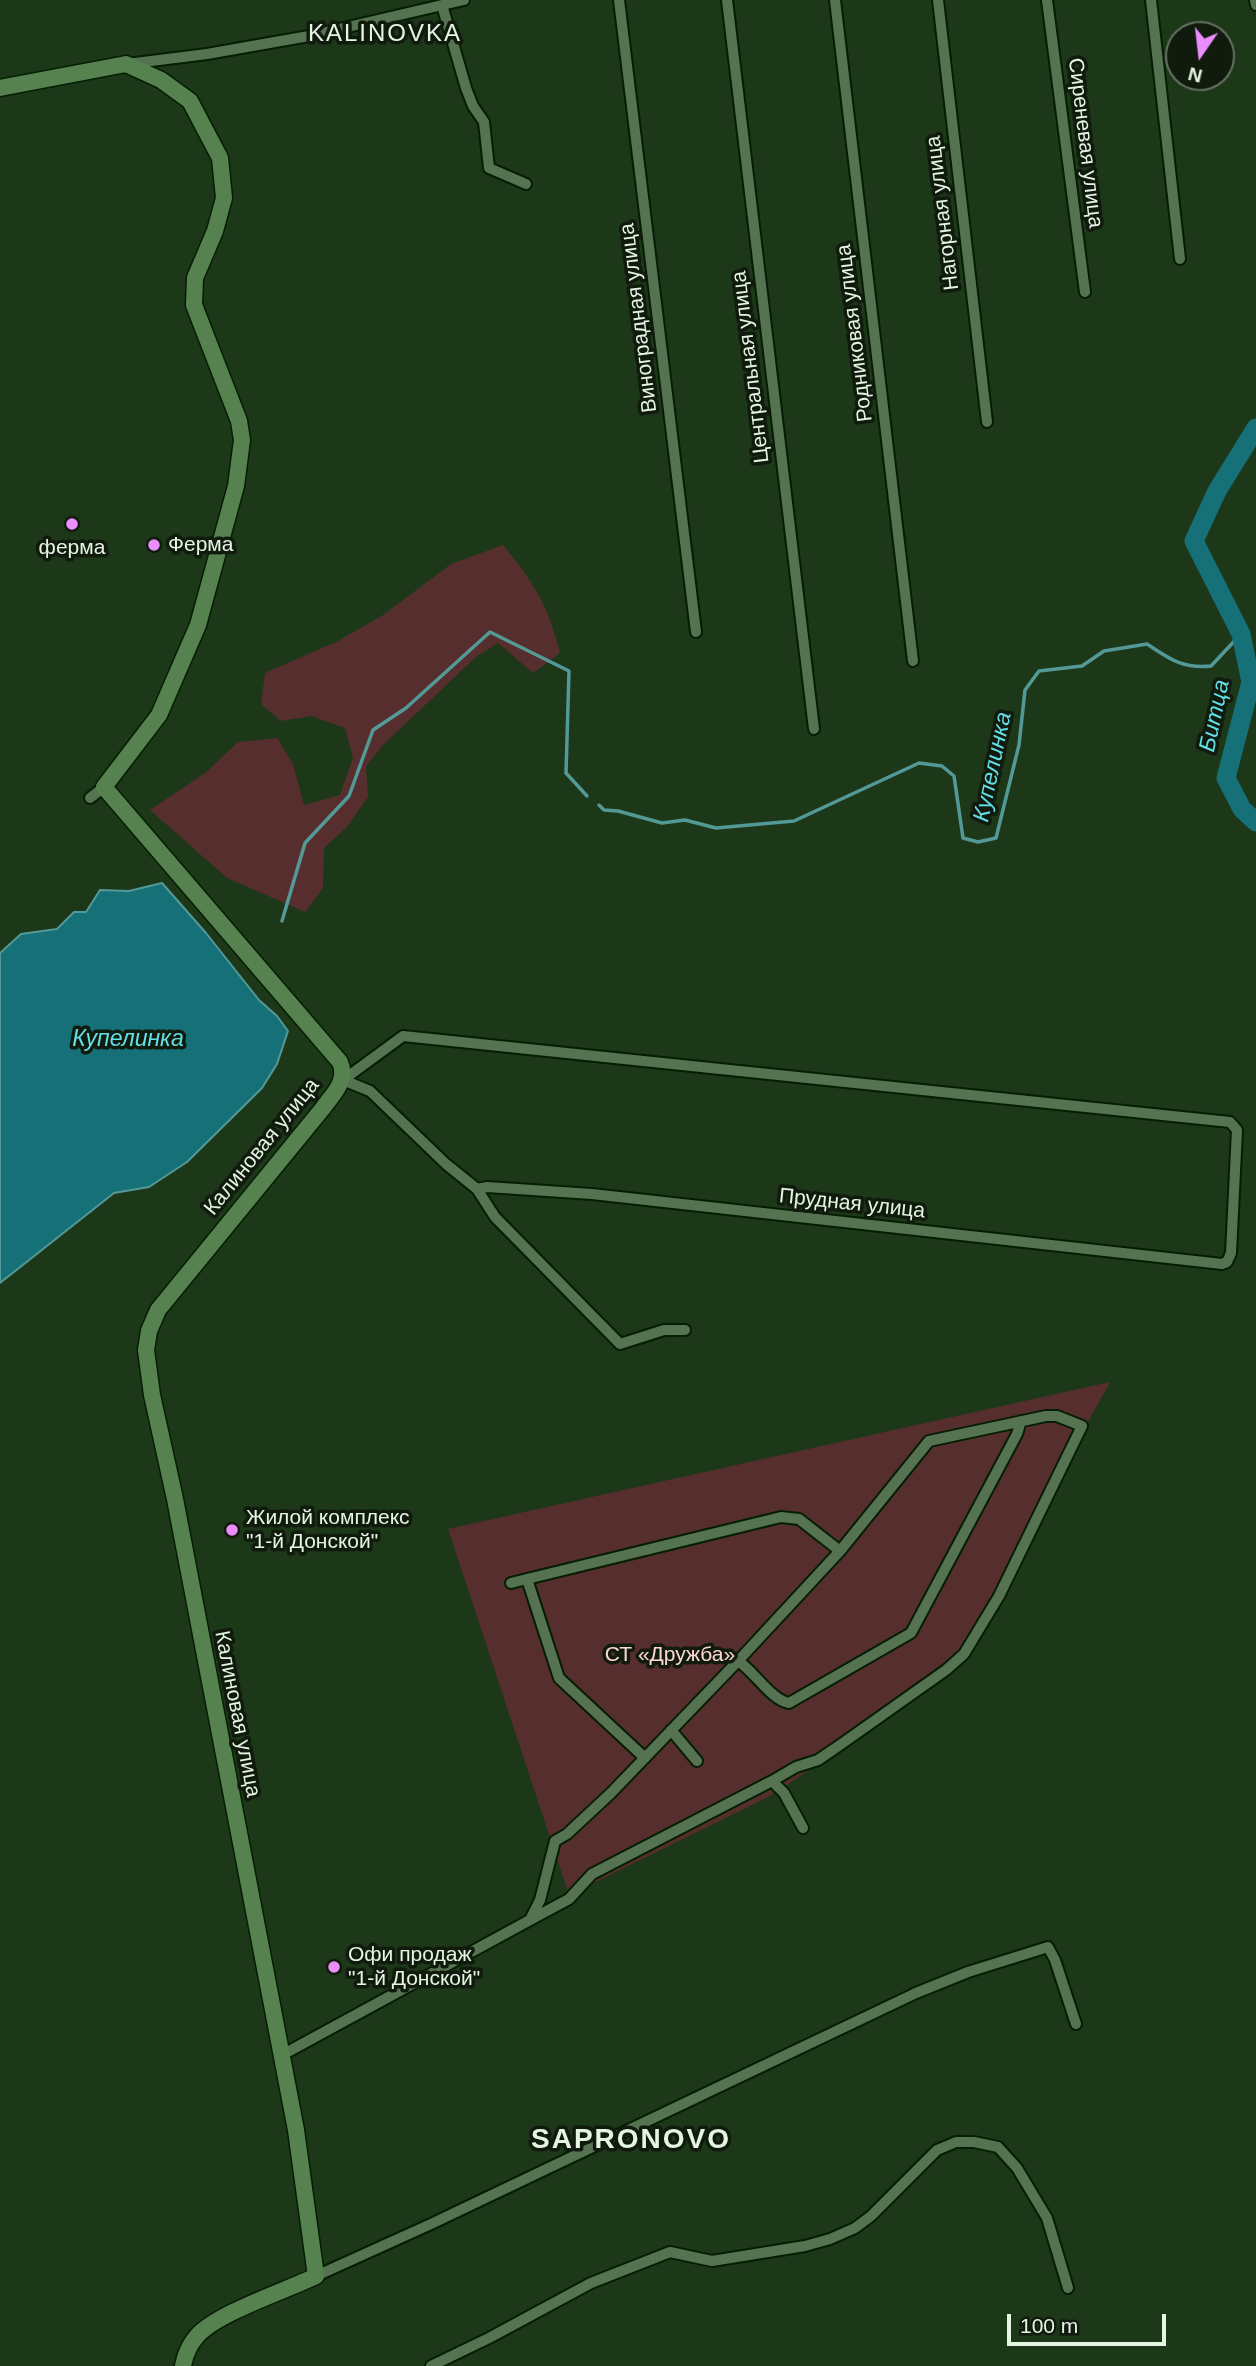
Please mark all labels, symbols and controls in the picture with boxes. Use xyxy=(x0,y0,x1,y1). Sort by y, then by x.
district label: KALINOVKA xyxy=(309,20,461,48)
north arrow xyxy=(1165,21,1235,91)
street label: Сиреневая улица xyxy=(1062,57,1108,229)
text: N xyxy=(1186,63,1204,87)
street label: Нагорная улица xyxy=(921,134,965,292)
street label: Виноградная улица xyxy=(615,222,663,414)
street label: Родниковая улица xyxy=(832,243,878,423)
street label: Центральная улица xyxy=(727,270,775,464)
marker: ферма xyxy=(64,516,80,532)
place label: Ферма xyxy=(168,532,233,558)
place label: ферма xyxy=(39,535,105,561)
marker: Ферма xyxy=(146,537,162,553)
water label: Битца xyxy=(1194,677,1236,755)
water label: Купелинка xyxy=(968,710,1018,824)
water label: Купелинка xyxy=(72,1026,184,1054)
street label: Калиновая улица xyxy=(199,1074,325,1220)
street label: Прудная улица xyxy=(778,1184,926,1224)
place label: Жилой комплекс "1-й Донской" xyxy=(246,1505,410,1555)
marker: Жилой комплекс "1-й Донской" xyxy=(224,1522,240,1538)
street label: Калиновая улица xyxy=(209,1629,265,1799)
park label: СТ «Дружба» xyxy=(605,1642,735,1668)
place label: Офи продаж "1-й Донской" xyxy=(348,1942,480,1992)
marker: Офи продаж "1-й Донской" xyxy=(326,1959,342,1975)
district label: SAPRONOVO xyxy=(532,2123,730,2157)
scale bar xyxy=(1011,2300,1170,2344)
text: 100 m xyxy=(1020,2314,1078,2337)

